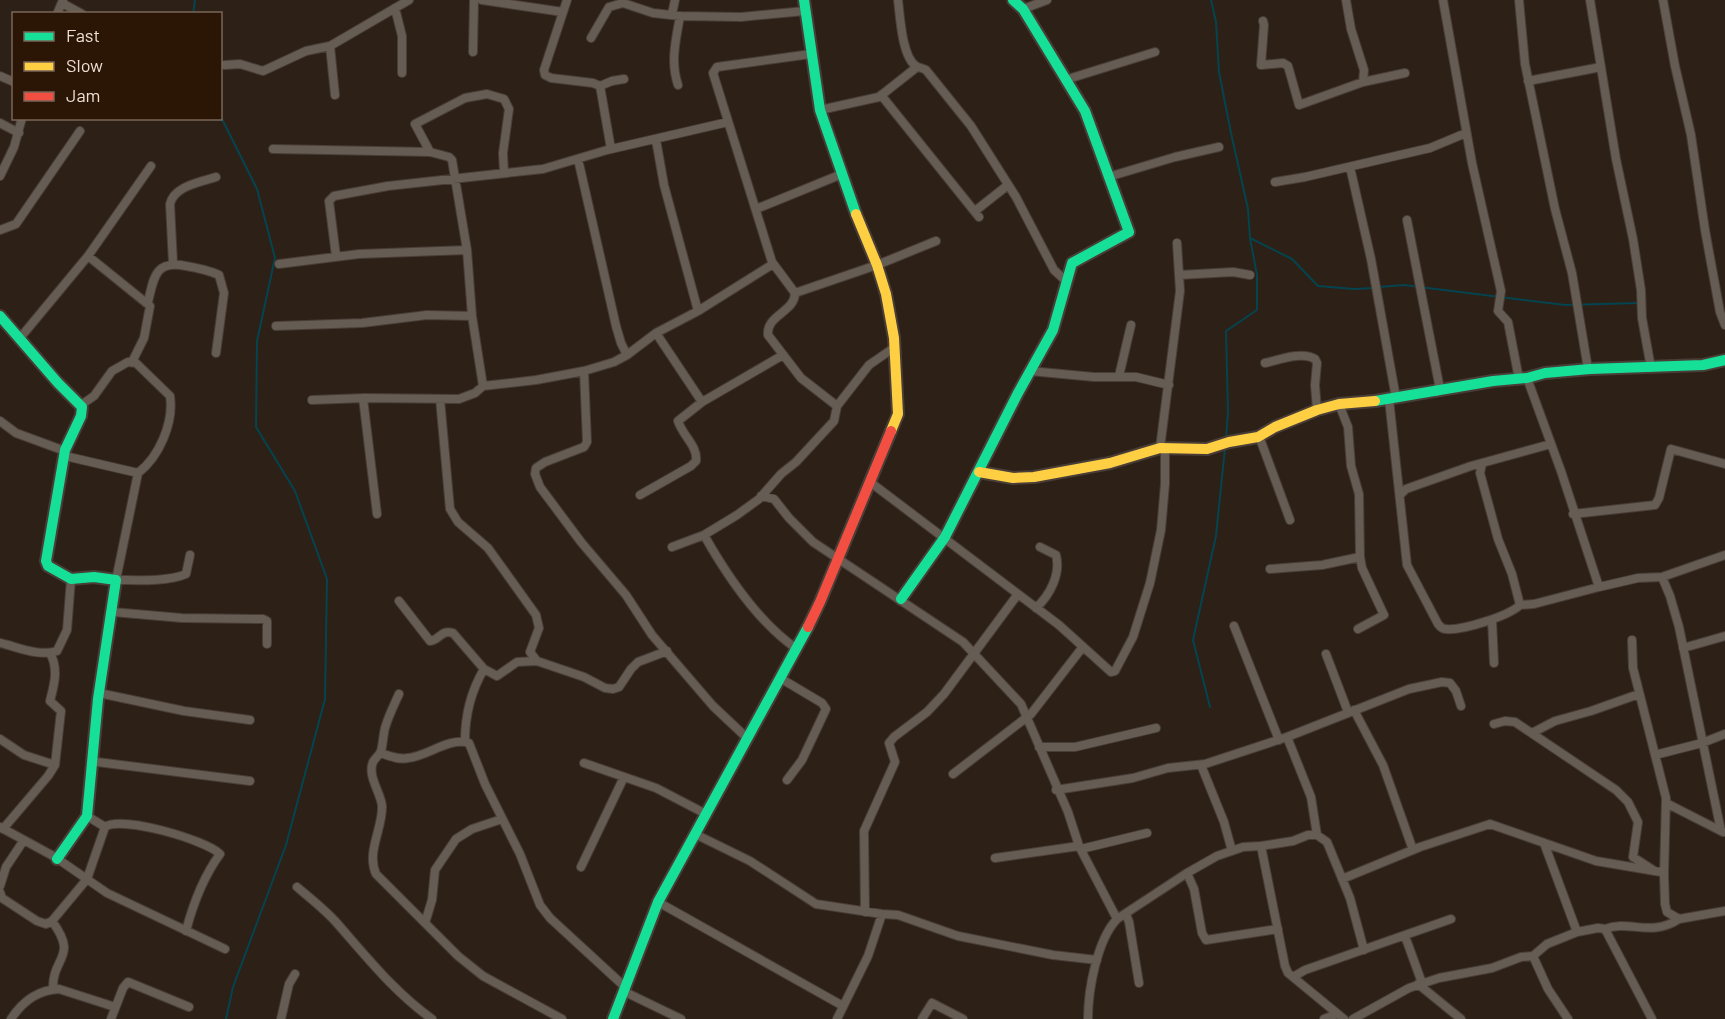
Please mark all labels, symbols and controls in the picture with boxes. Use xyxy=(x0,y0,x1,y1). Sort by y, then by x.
legend xyxy=(12,12,222,120)
text: Fast xyxy=(66,24,100,46)
text: Slow xyxy=(66,54,103,76)
text: Jam xyxy=(66,84,100,106)

